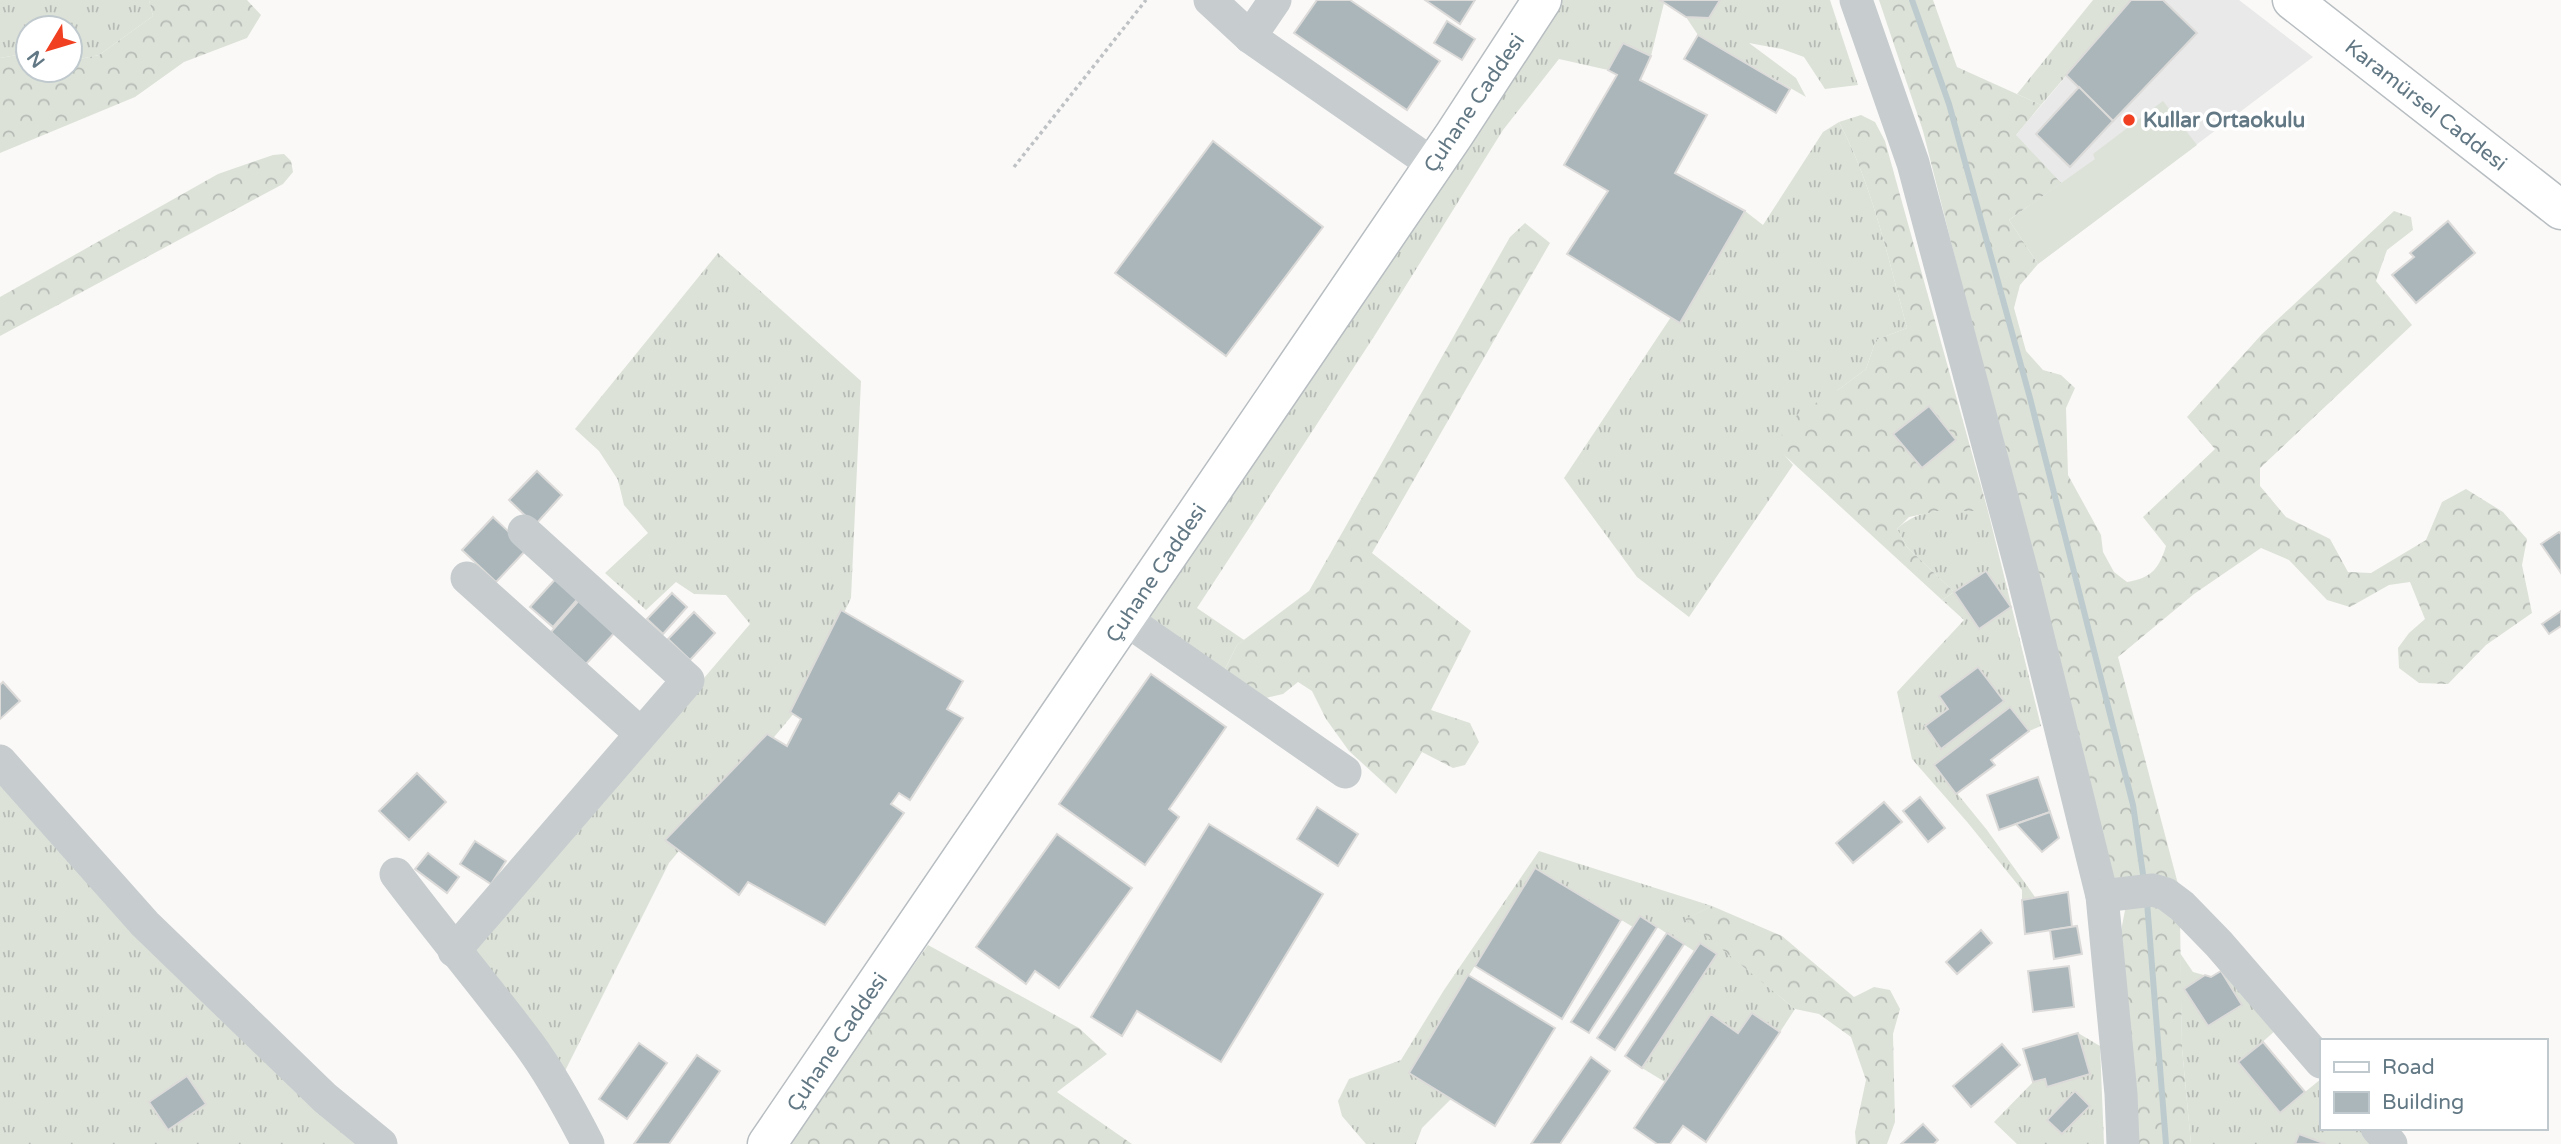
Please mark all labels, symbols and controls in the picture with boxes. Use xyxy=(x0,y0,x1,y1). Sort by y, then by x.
north arrow xyxy=(14,14,84,84)
street label: Çuhane Caddesi xyxy=(1419,29,1530,177)
street label: Karamürsel Caddesi xyxy=(2340,34,2512,176)
text: N xyxy=(23,46,50,72)
place label: Kullar Ortaokulu xyxy=(2143,108,2305,133)
marker: Kullar Ortaokulu xyxy=(2121,112,2137,128)
street label: Çuhane Caddesi xyxy=(1101,499,1212,647)
street label: Çuhane Caddesi xyxy=(782,968,893,1116)
legend xyxy=(2320,1039,2547,1130)
text: Road xyxy=(2382,1055,2435,1080)
text: Building xyxy=(2382,1090,2464,1115)

